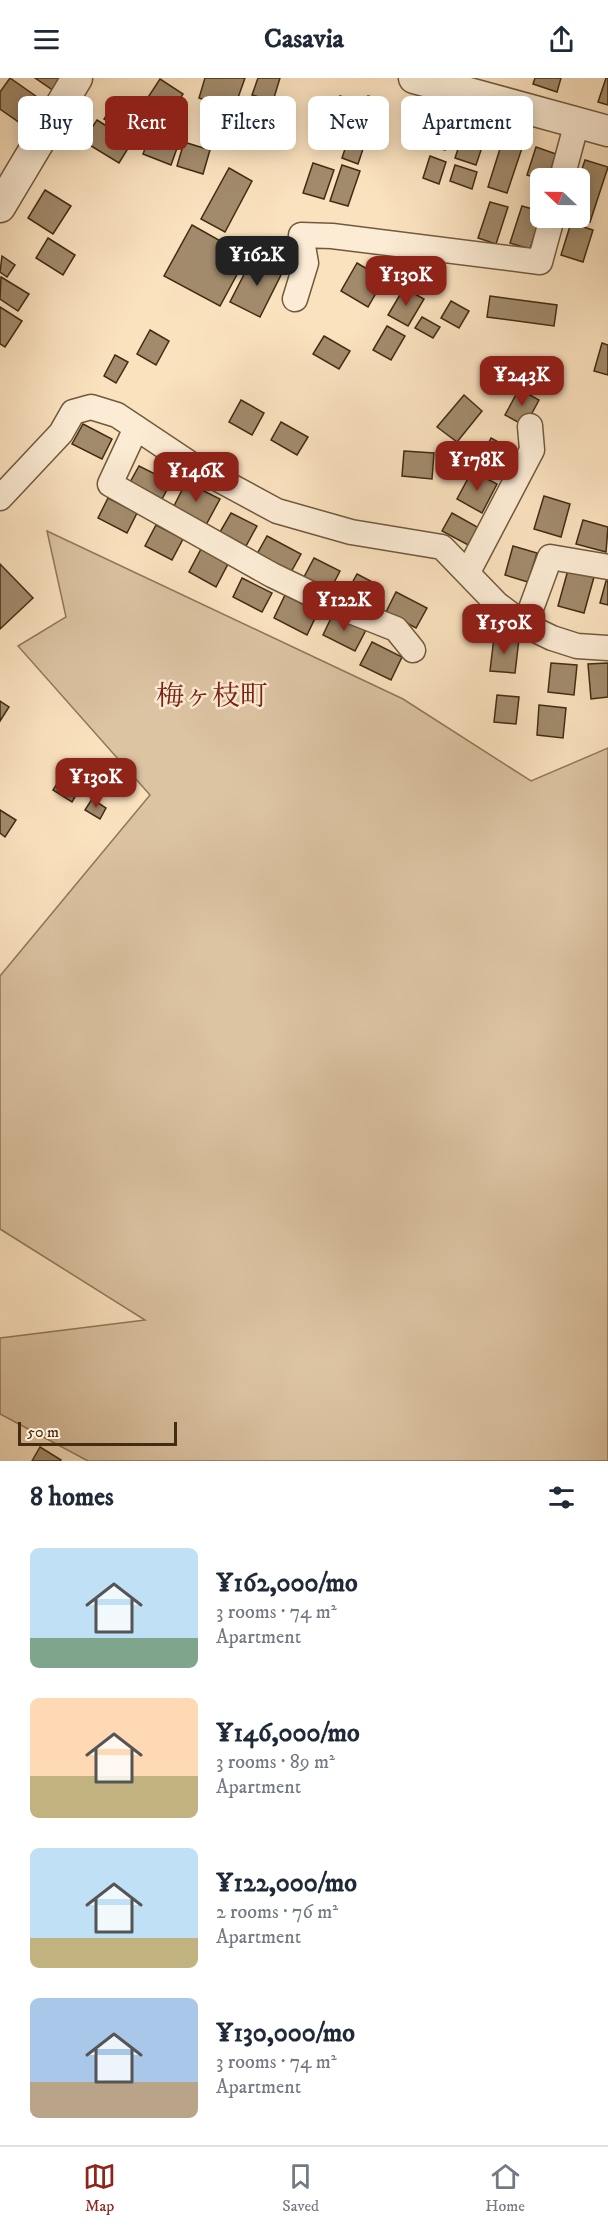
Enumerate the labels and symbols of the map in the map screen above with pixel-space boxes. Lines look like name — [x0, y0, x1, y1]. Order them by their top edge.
north arrow — [530, 168, 590, 228]
pin: ¥162K — [215, 236, 299, 287]
pin: ¥130K — [364, 256, 448, 307]
pin: ¥243K — [480, 356, 564, 407]
pin: ¥178K — [435, 441, 519, 492]
pin: ¥146K — [154, 452, 238, 503]
pin: ¥122K — [302, 581, 386, 632]
pin: ¥150K — [462, 604, 546, 655]
district label: 梅ヶ枝町 — [156, 679, 268, 714]
pin: ¥130K — [54, 758, 138, 809]
scale bar — [18, 1419, 177, 1446]

